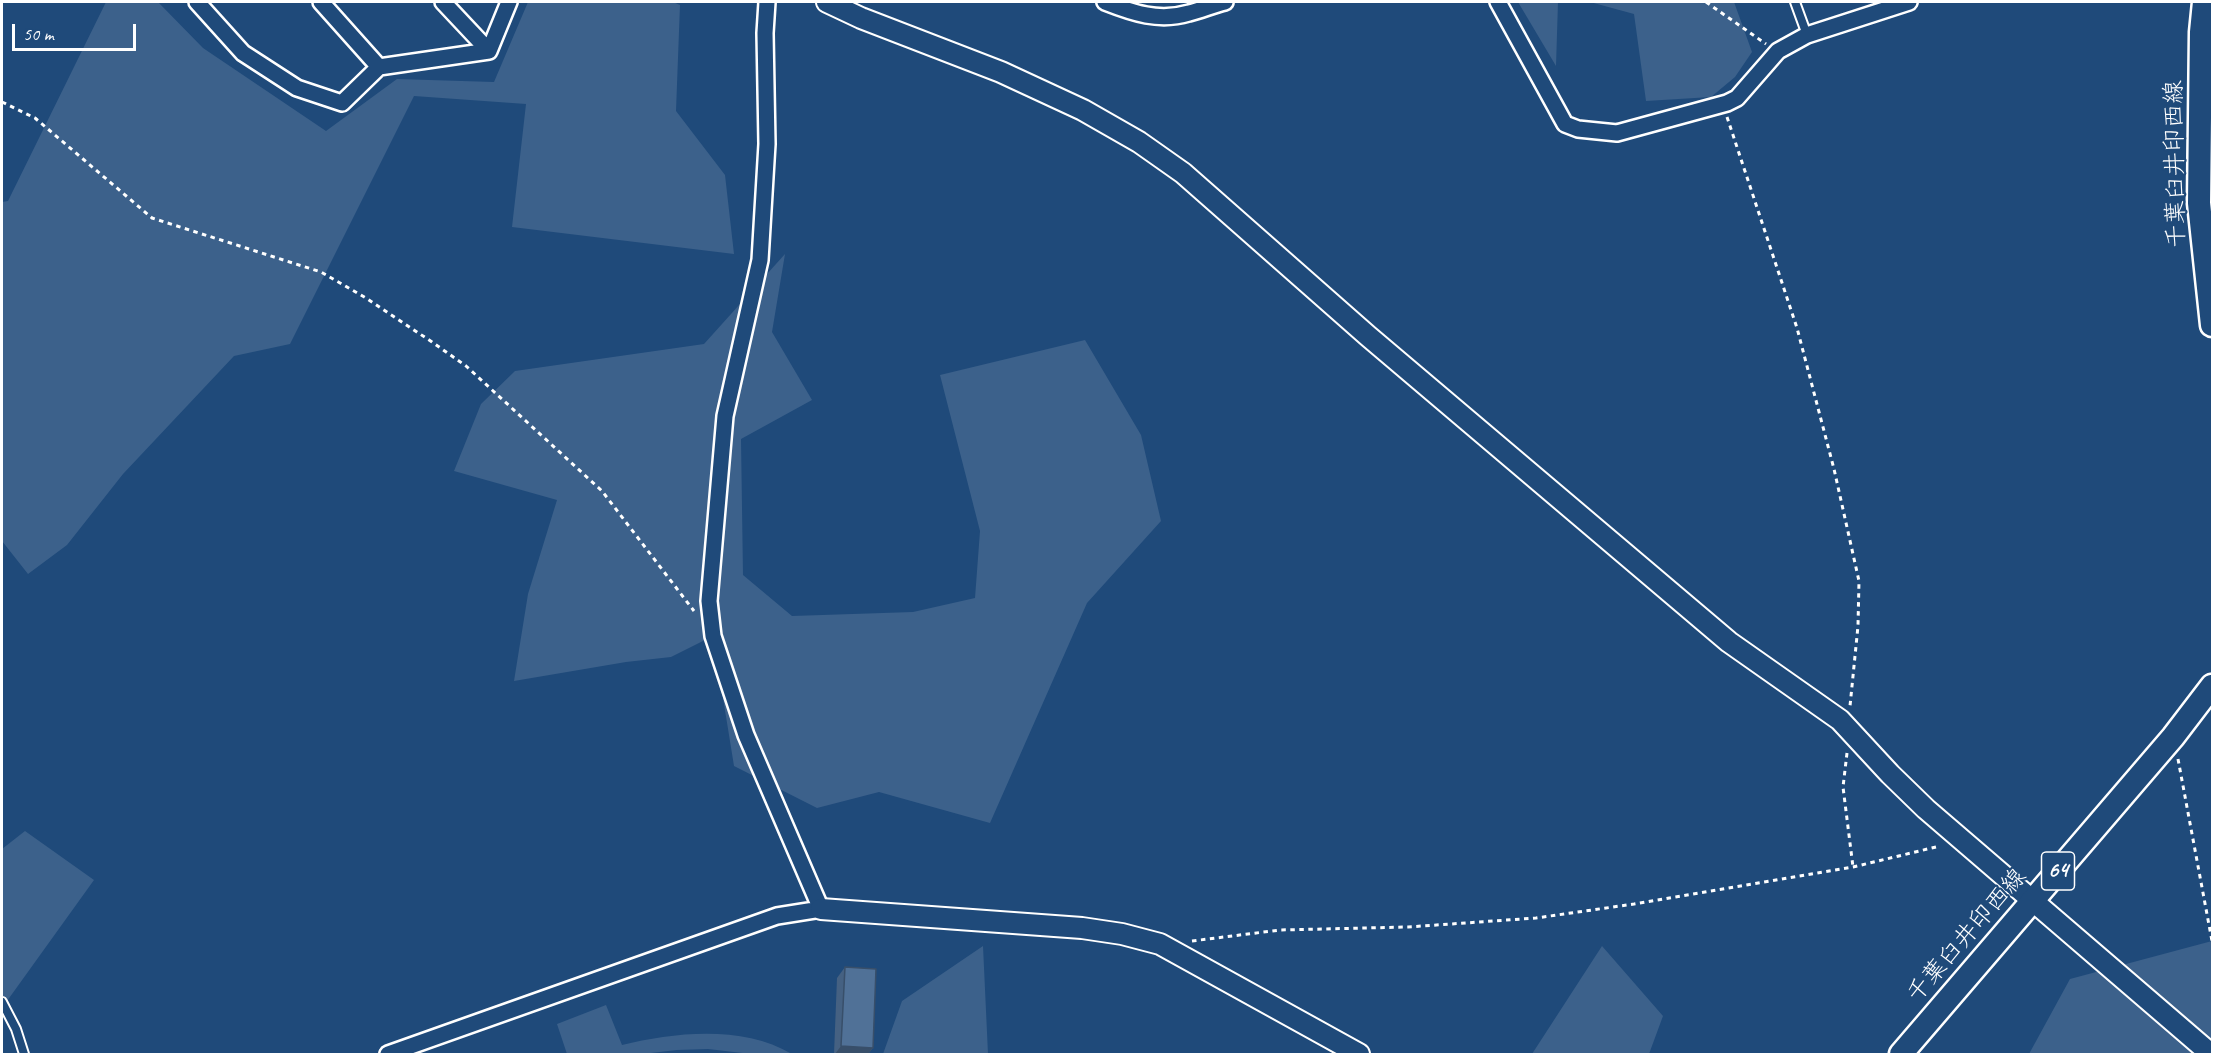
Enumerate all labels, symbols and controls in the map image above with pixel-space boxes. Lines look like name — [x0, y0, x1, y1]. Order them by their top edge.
scale bar — [15, 12, 140, 50]
text: 50 m — [23, 23, 54, 45]
street label: 千葉臼井印西線 — [2160, 80, 2192, 248]
road number: 64 — [2042, 852, 2074, 890]
street label: 千葉臼井印西線 — [1901, 863, 2033, 1009]

